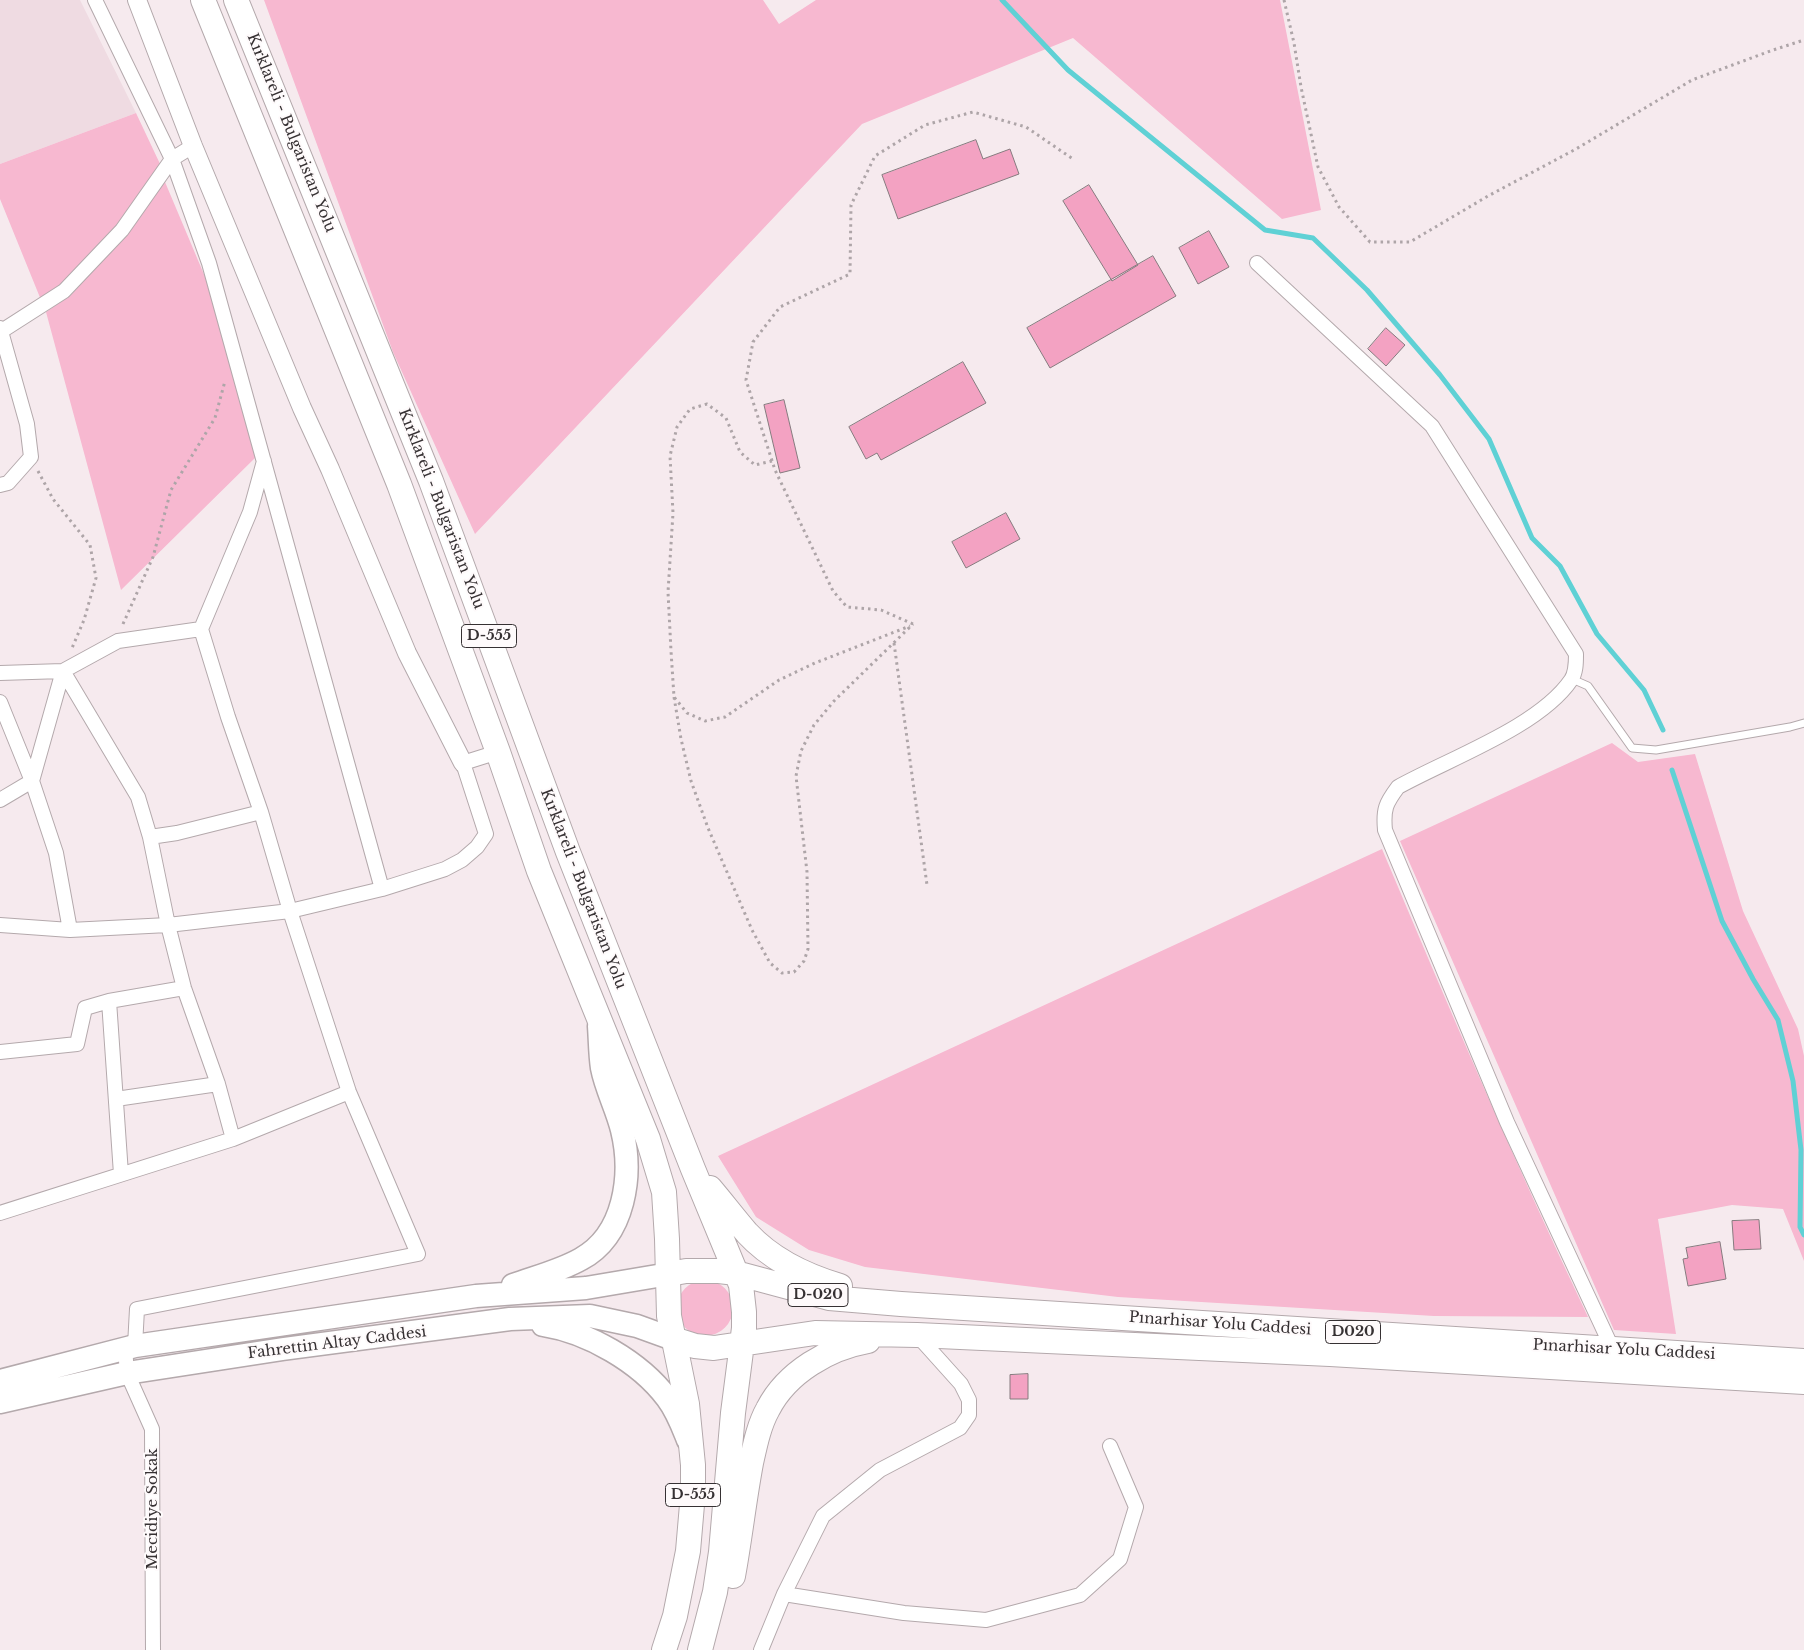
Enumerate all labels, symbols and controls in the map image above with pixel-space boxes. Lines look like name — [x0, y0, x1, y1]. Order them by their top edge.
street label: Kırklareli - Bulgaristan Yolu — [243, 31, 339, 235]
street label: Kırklareli - Bulgaristan Yolu — [394, 406, 488, 612]
road number: D-555 — [462, 624, 516, 648]
street label: Kırklareli - Bulgaristan Yolu — [536, 786, 630, 992]
road number: D-020 — [788, 1284, 848, 1306]
street label: Pınarhisar Yolu Caddesi — [1128, 1309, 1312, 1339]
road number: D020 — [1326, 1320, 1380, 1344]
street label: Fahrettin Altay Caddesi — [247, 1323, 427, 1363]
street label: Pınarhisar Yolu Caddesi — [1532, 1336, 1716, 1364]
street label: Mecidiye Sokak — [144, 1448, 162, 1570]
road number: D-555 — [666, 1484, 720, 1506]

